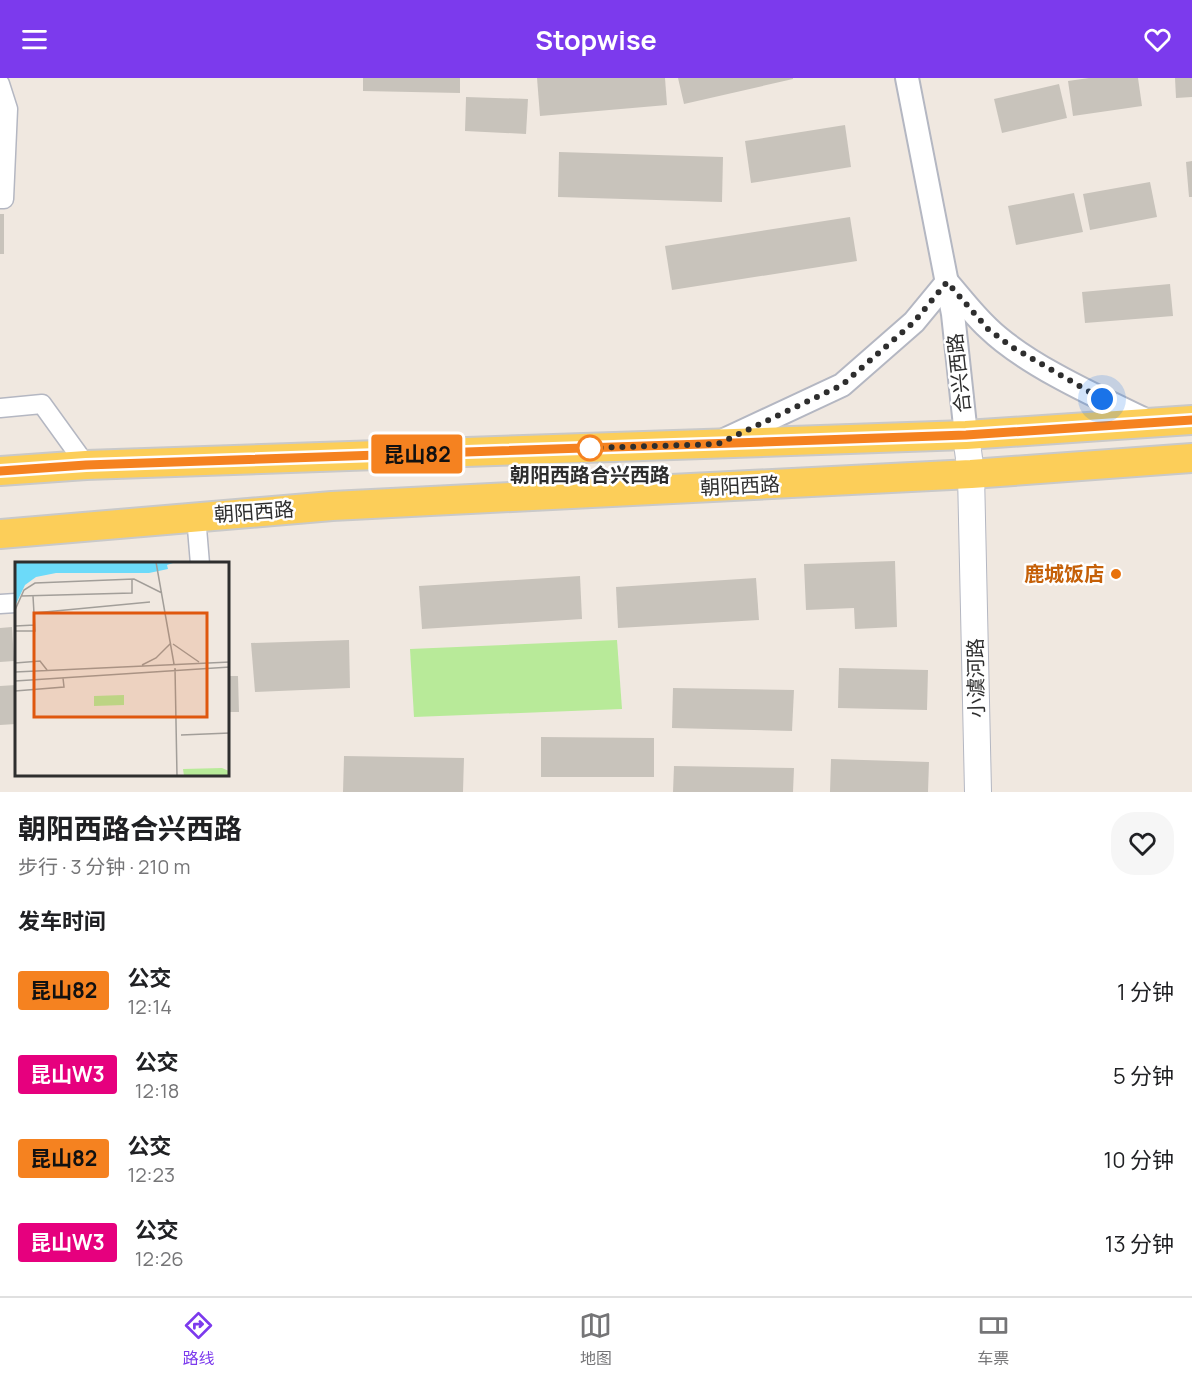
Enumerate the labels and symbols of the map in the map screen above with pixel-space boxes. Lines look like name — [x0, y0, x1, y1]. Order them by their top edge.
street label: 合兴西路 — [941, 332, 976, 414]
your location — [1087, 384, 1117, 414]
line badge: 昆山82 — [375, 434, 459, 473]
marker: 朝阳西路合兴西路 — [577, 435, 603, 461]
place label: 朝阳西路合兴西路 — [510, 461, 670, 488]
street label: 朝阳西路 — [699, 470, 781, 501]
street label: 朝阳西路 — [213, 495, 295, 528]
place label: 鹿城饭店 — [1024, 560, 1104, 587]
inset map — [15, 562, 230, 777]
marker: 鹿城饭店 — [1109, 567, 1123, 581]
street label: 小澞河路 — [961, 638, 990, 718]

